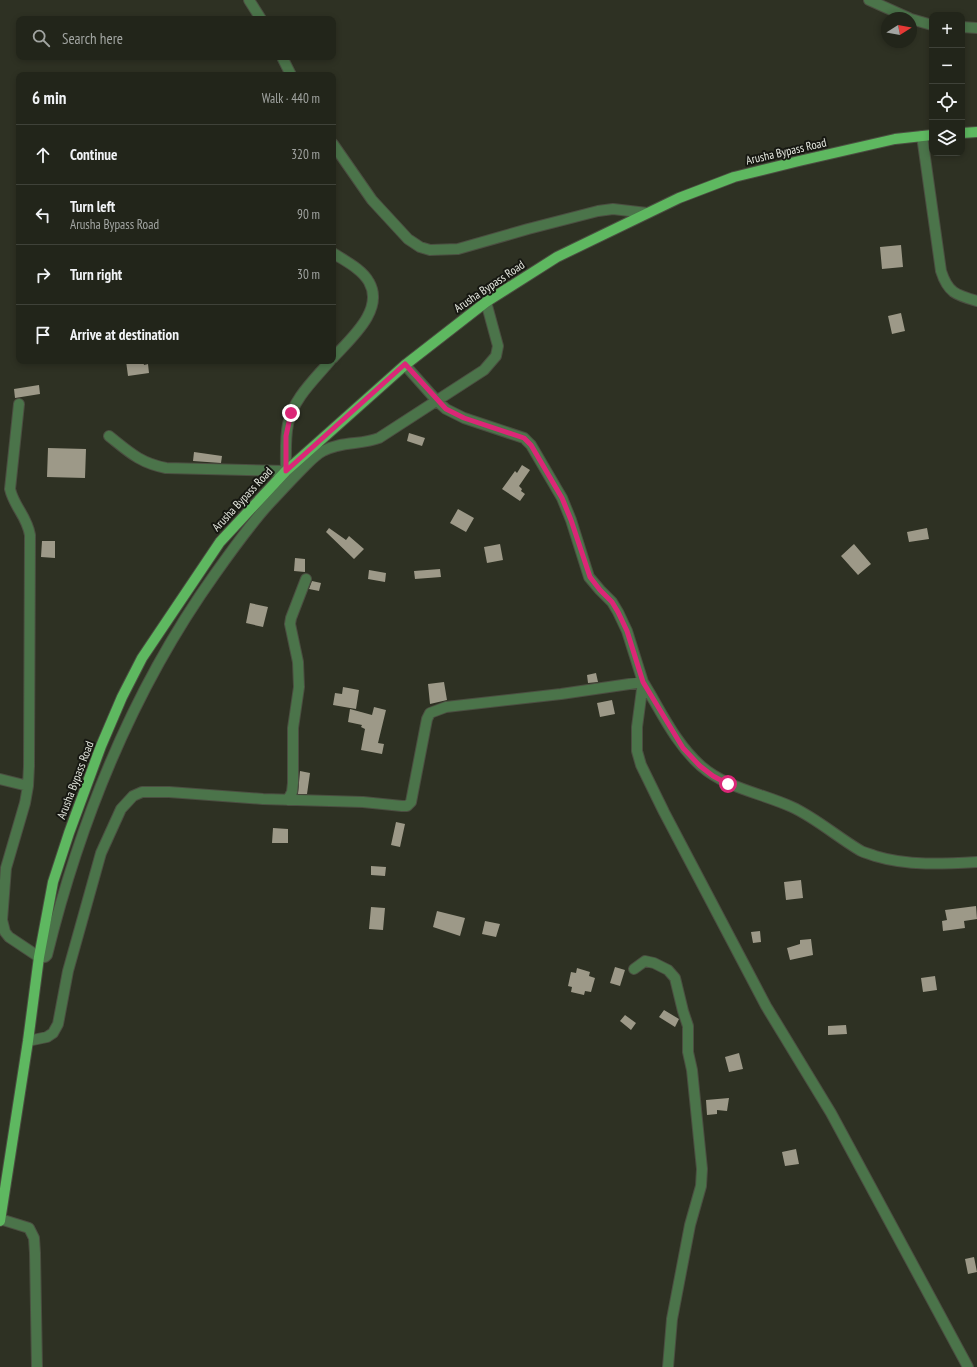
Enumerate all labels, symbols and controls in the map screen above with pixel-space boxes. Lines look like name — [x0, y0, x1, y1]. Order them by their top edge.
north arrow — [881, 12, 917, 48]
map controls — [929, 12, 965, 156]
button: + — [929, 12, 965, 48]
search box — [16, 16, 336, 60]
icon: search — [30, 27, 52, 49]
text: Search here — [62, 29, 123, 48]
button: − — [929, 48, 965, 84]
button: locate — [929, 84, 965, 120]
text: 6 min — [32, 87, 66, 109]
text: Walk · 440 m — [262, 90, 320, 107]
button: layers — [929, 120, 965, 156]
street label: Arusha Bypass Road — [744, 134, 828, 168]
icon: ahead — [32, 144, 54, 166]
text: Continue — [70, 145, 117, 164]
text: 320 m — [291, 146, 320, 163]
text: Turn left — [70, 197, 115, 216]
icon: left — [32, 204, 54, 226]
text: 90 m — [297, 206, 320, 223]
text: Arusha Bypass Road — [70, 216, 159, 233]
street label: Arusha Bypass Road — [451, 257, 527, 315]
icon: right — [32, 264, 54, 286]
text: Turn right — [70, 265, 122, 284]
text: 30 m — [297, 266, 320, 283]
icon: arrive — [32, 324, 54, 346]
text: Arrive at destination — [70, 325, 179, 344]
route end — [282, 404, 300, 422]
street label: Arusha Bypass Road — [208, 464, 276, 534]
street label: Arusha Bypass Road — [53, 739, 97, 821]
route start — [719, 775, 737, 793]

